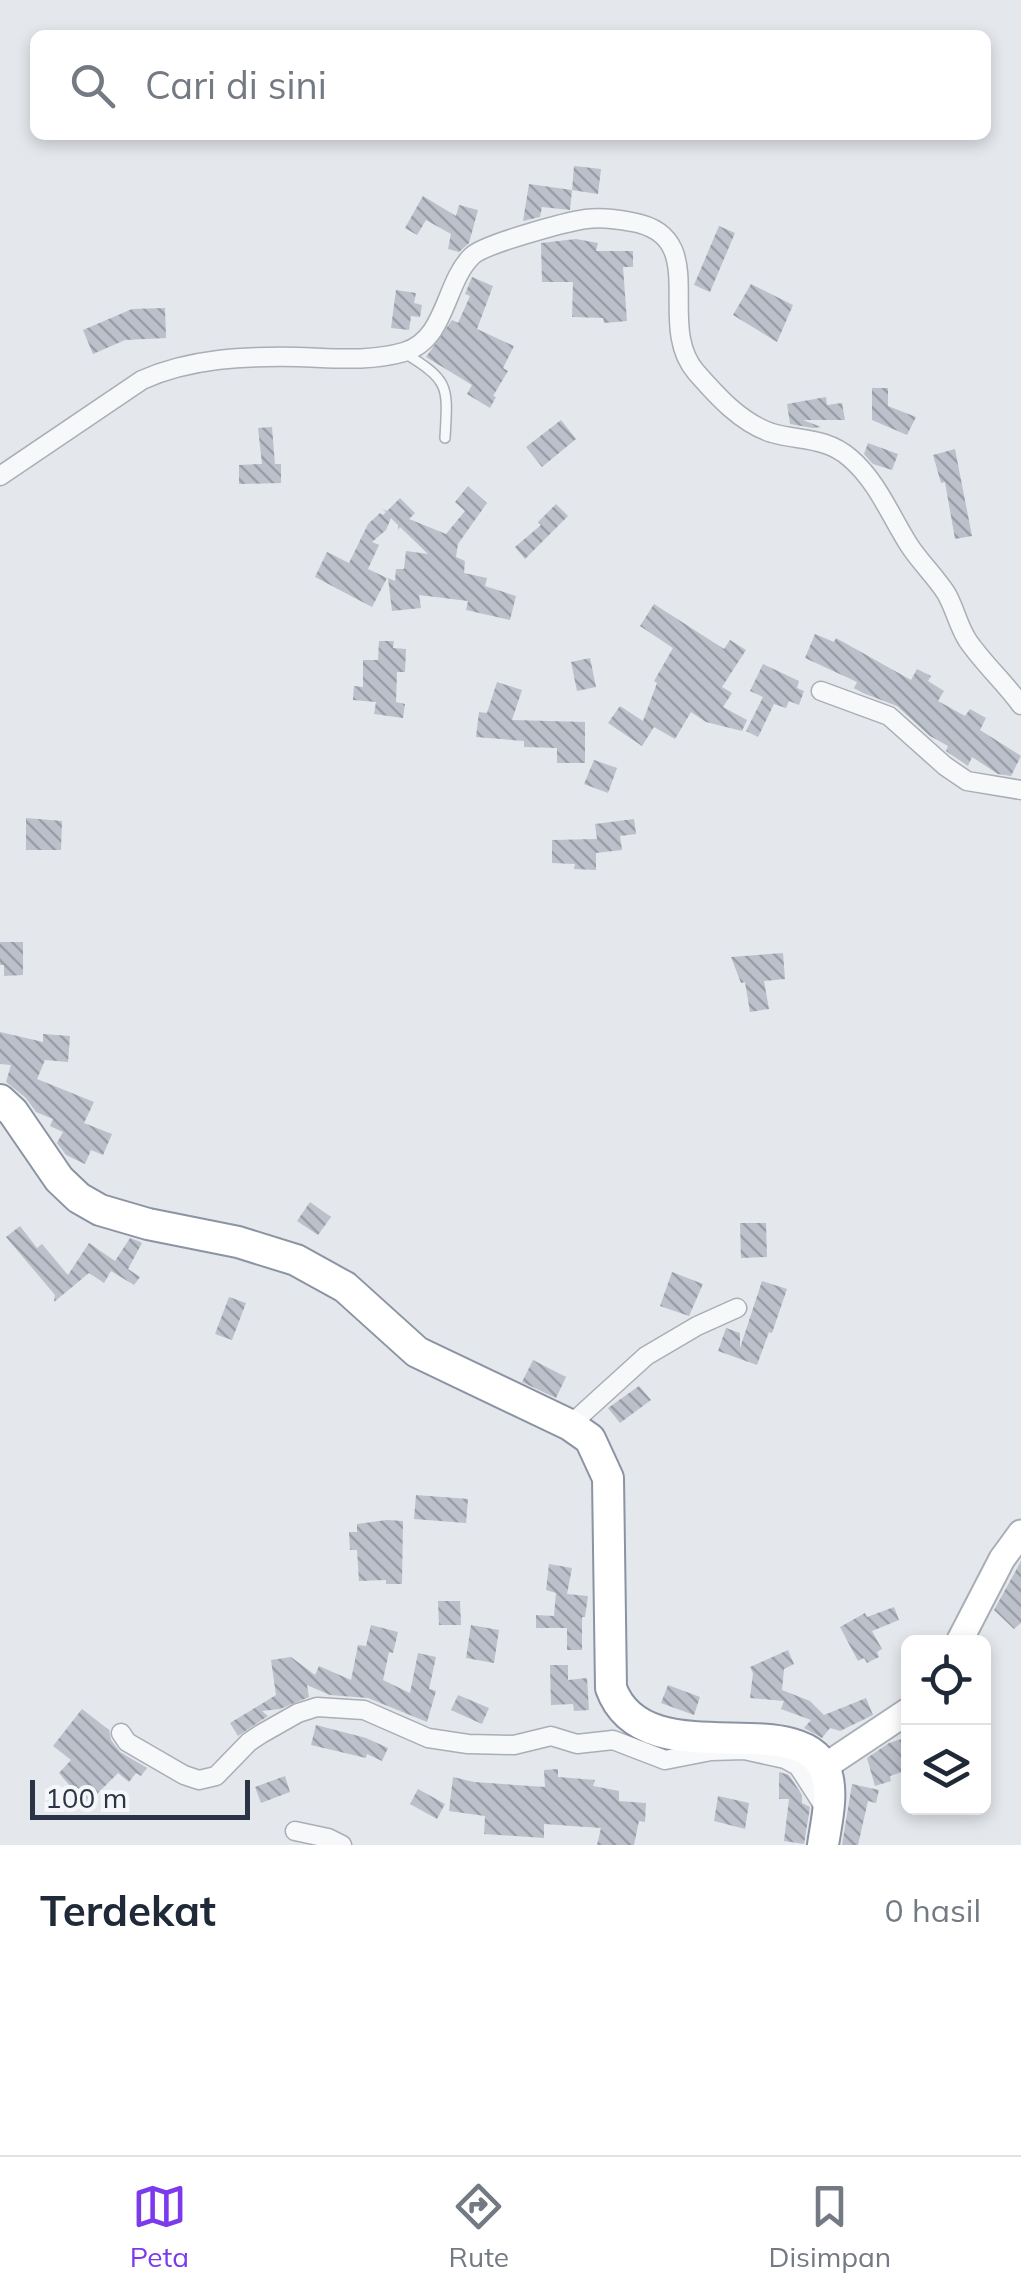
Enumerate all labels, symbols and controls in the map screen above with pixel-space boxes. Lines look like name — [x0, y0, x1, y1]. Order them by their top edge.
search box — [30, 30, 991, 140]
icon: search — [65, 58, 120, 113]
text: Cari di sini — [145, 61, 327, 109]
map controls — [901, 1635, 991, 1815]
button: locate — [901, 1635, 991, 1725]
button: layers — [901, 1725, 991, 1815]
scale bar — [30, 1775, 250, 1820]
text: 100 m — [45, 1780, 127, 1815]
text: Terdekat — [40, 1884, 216, 1937]
text: 0 hasil — [884, 1890, 981, 1930]
tab: Peta — [130, 2179, 189, 2274]
tab: Rute — [449, 2179, 509, 2274]
tab: Disimpan — [769, 2179, 891, 2274]

